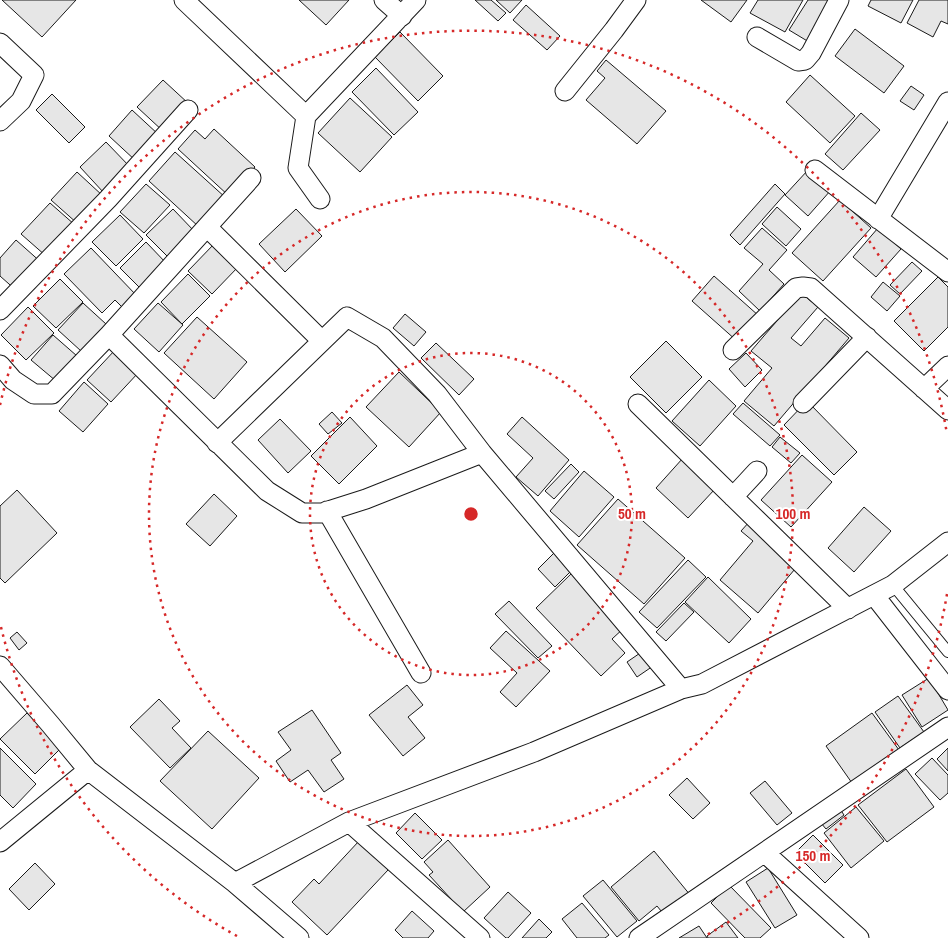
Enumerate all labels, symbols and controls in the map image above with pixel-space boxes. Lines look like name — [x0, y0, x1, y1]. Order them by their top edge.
text: 50 m — [618, 503, 646, 524]
text: 100 m — [776, 503, 810, 524]
centre of rings — [462, 505, 480, 523]
text: 150 m — [796, 845, 830, 866]

